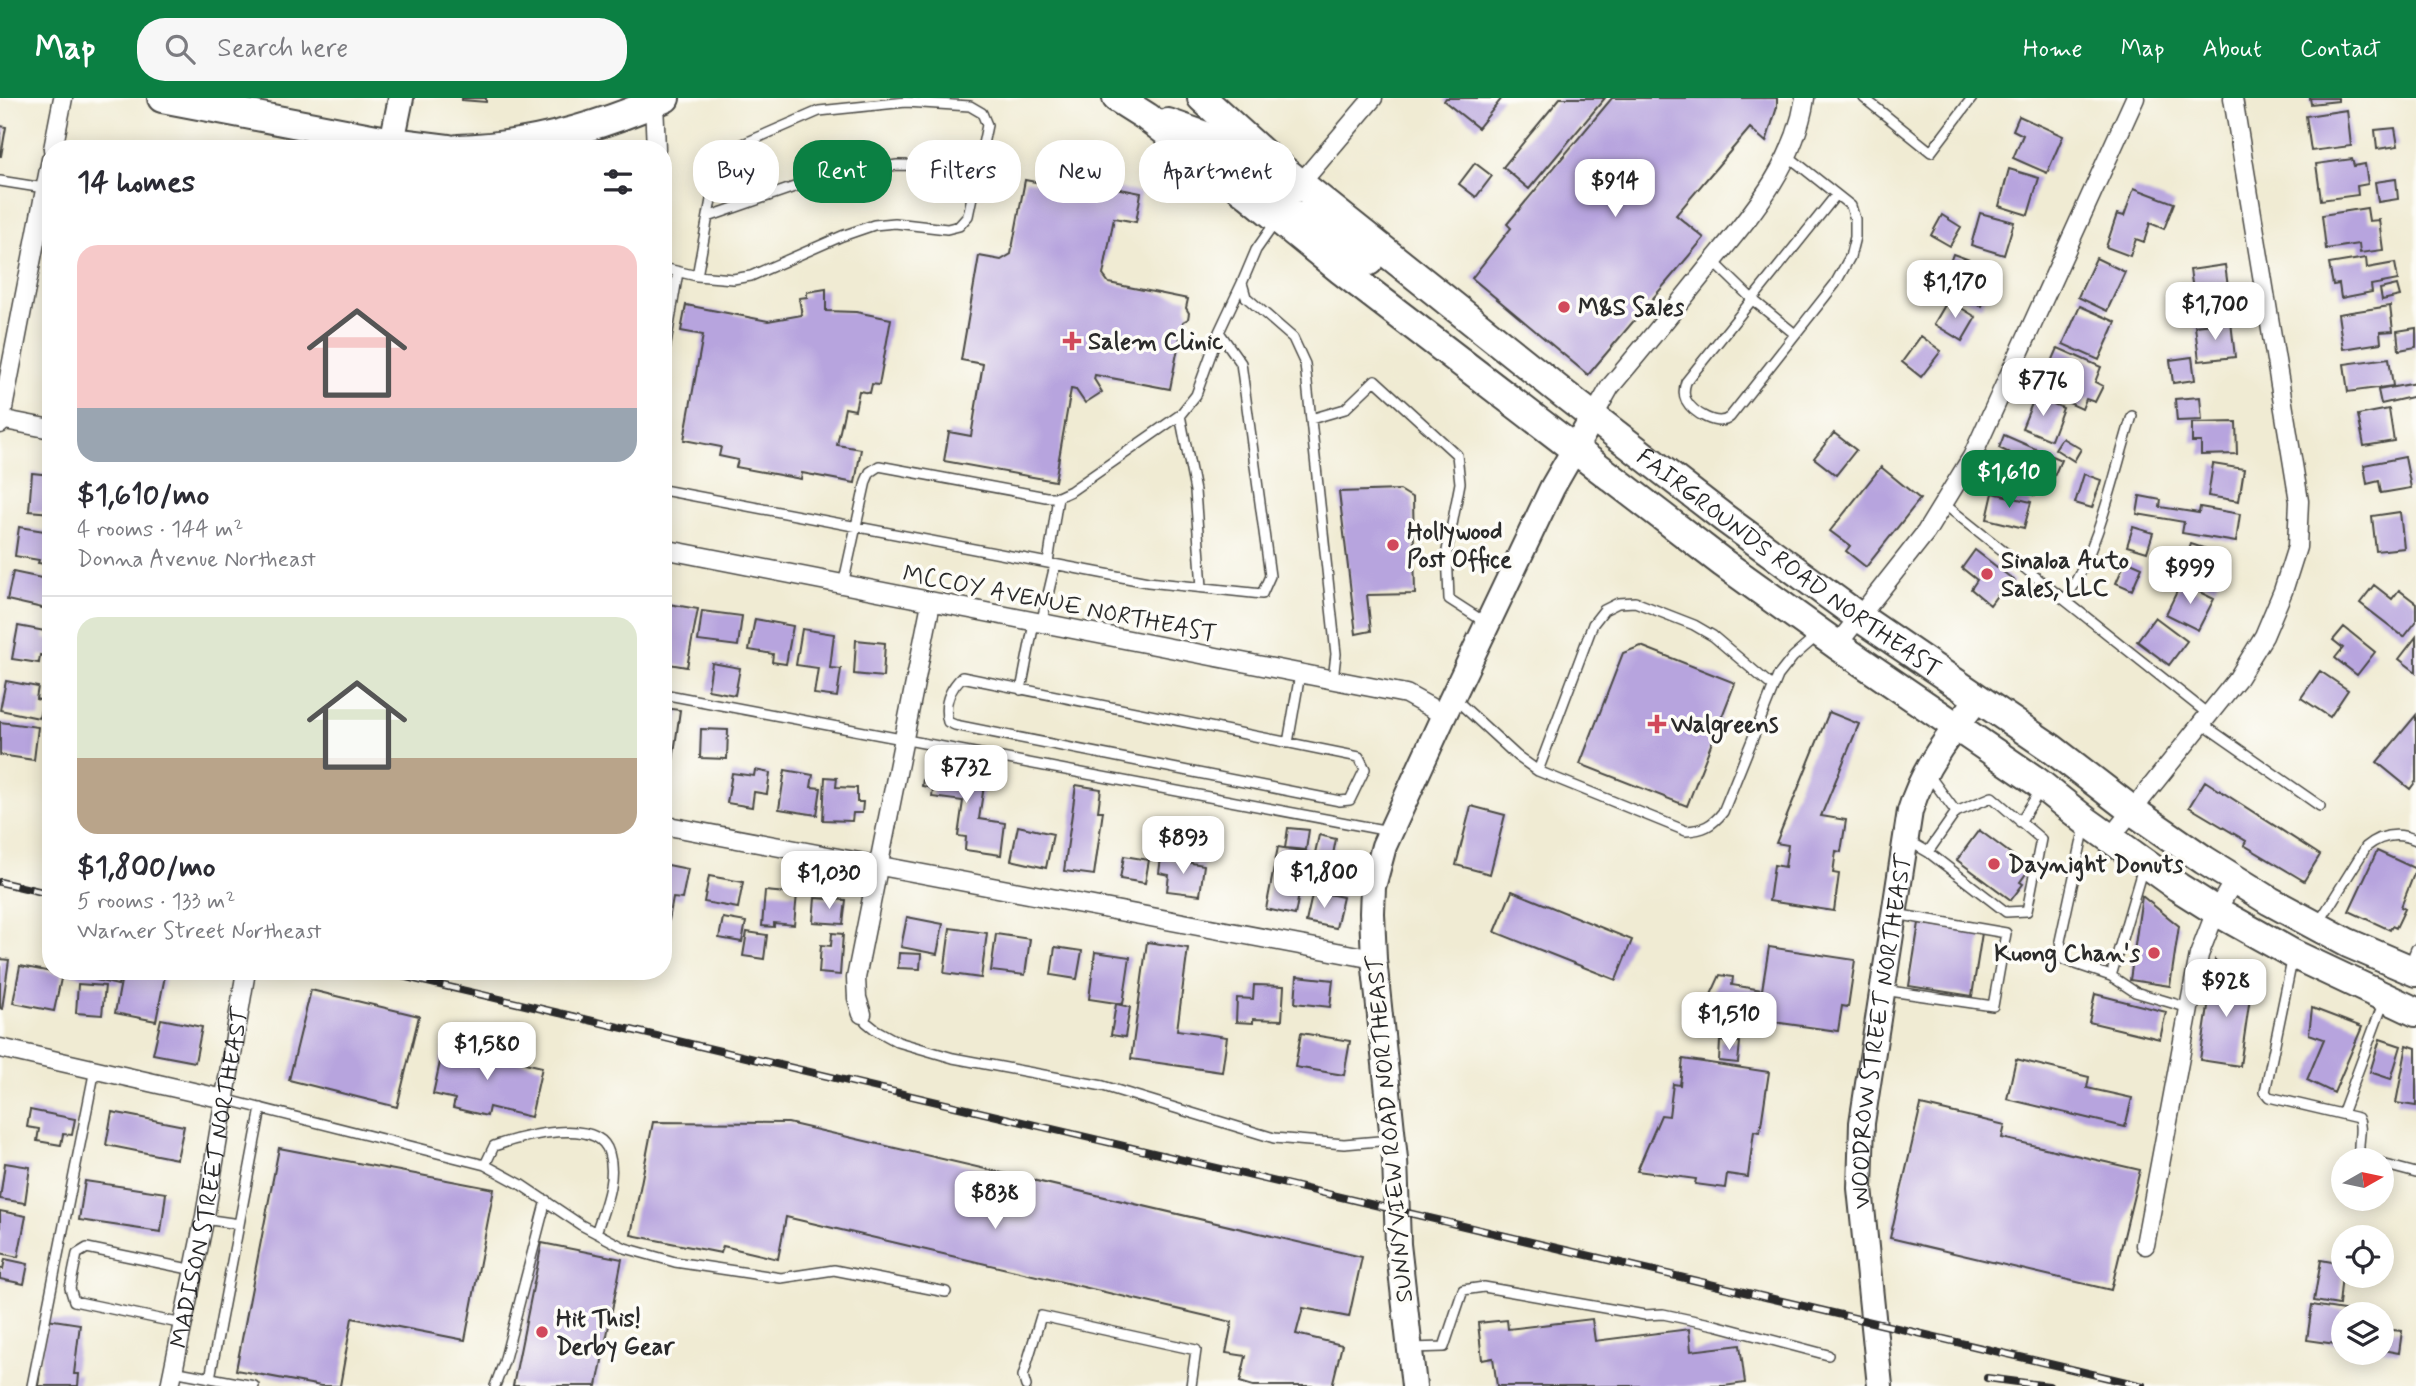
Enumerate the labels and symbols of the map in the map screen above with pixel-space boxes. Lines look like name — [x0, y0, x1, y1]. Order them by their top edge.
pin: $914 — [1574, 159, 1656, 219]
pin: $1,170 — [1898, 260, 2012, 320]
pin: $1,700 — [2158, 282, 2272, 342]
place label: M&S Sales — [1578, 293, 1684, 324]
marker: M&S Sales — [1556, 299, 1572, 315]
place label: Salem Clinic — [1088, 327, 1223, 358]
marker: Salem Clinic — [1062, 331, 1082, 351]
pin: $776 — [2002, 358, 2084, 418]
street label: FAIRGROUNDS ROAD NORTHEAST — [1630, 442, 1946, 685]
pin: $1,610 — [1952, 450, 2066, 510]
place label: Hollywood Post Office — [1407, 517, 1512, 576]
marker: Hollywood Post Office — [1385, 537, 1401, 553]
place label: Sinaloa Auto Sales, LLC — [2001, 546, 2129, 605]
pin: $999 — [2149, 546, 2231, 606]
street label: MCCOY AVENUE NORTHEAST — [900, 559, 1219, 650]
marker: Sinaloa Auto Sales, LLC — [1979, 566, 1995, 582]
place label: Walgreens — [1670, 710, 1779, 744]
marker: Walgreens — [1649, 716, 1665, 732]
pin: $732 — [925, 746, 1007, 805]
pin: $893 — [1142, 816, 1224, 876]
pin: $1,800 — [1267, 850, 1381, 910]
place label: Daynight Donuts — [2008, 850, 2184, 882]
pin: $1,030 — [772, 852, 886, 911]
street label: WOODROW STREET NORTHEAST — [1846, 852, 1920, 1210]
marker: Daynight Donuts — [1986, 856, 2002, 872]
place label: Kuong Chan's — [1994, 939, 2140, 973]
marker: Kuong Chan's — [2146, 945, 2162, 961]
street label: SUNNYVIEW ROAD NORTHEAST — [1360, 953, 1421, 1304]
pin: $928 — [2185, 960, 2267, 1019]
pin: $1,510 — [1672, 992, 1786, 1052]
street label: MADISON STREET NORTHEAST — [164, 1005, 257, 1351]
pin: $1,580 — [430, 1023, 544, 1082]
north arrow — [2331, 1148, 2394, 1211]
pin: $838 — [954, 1172, 1036, 1231]
place label: Hit This! Derby Gear — [556, 1304, 675, 1363]
marker: Hit This! Derby Gear — [534, 1324, 550, 1340]

